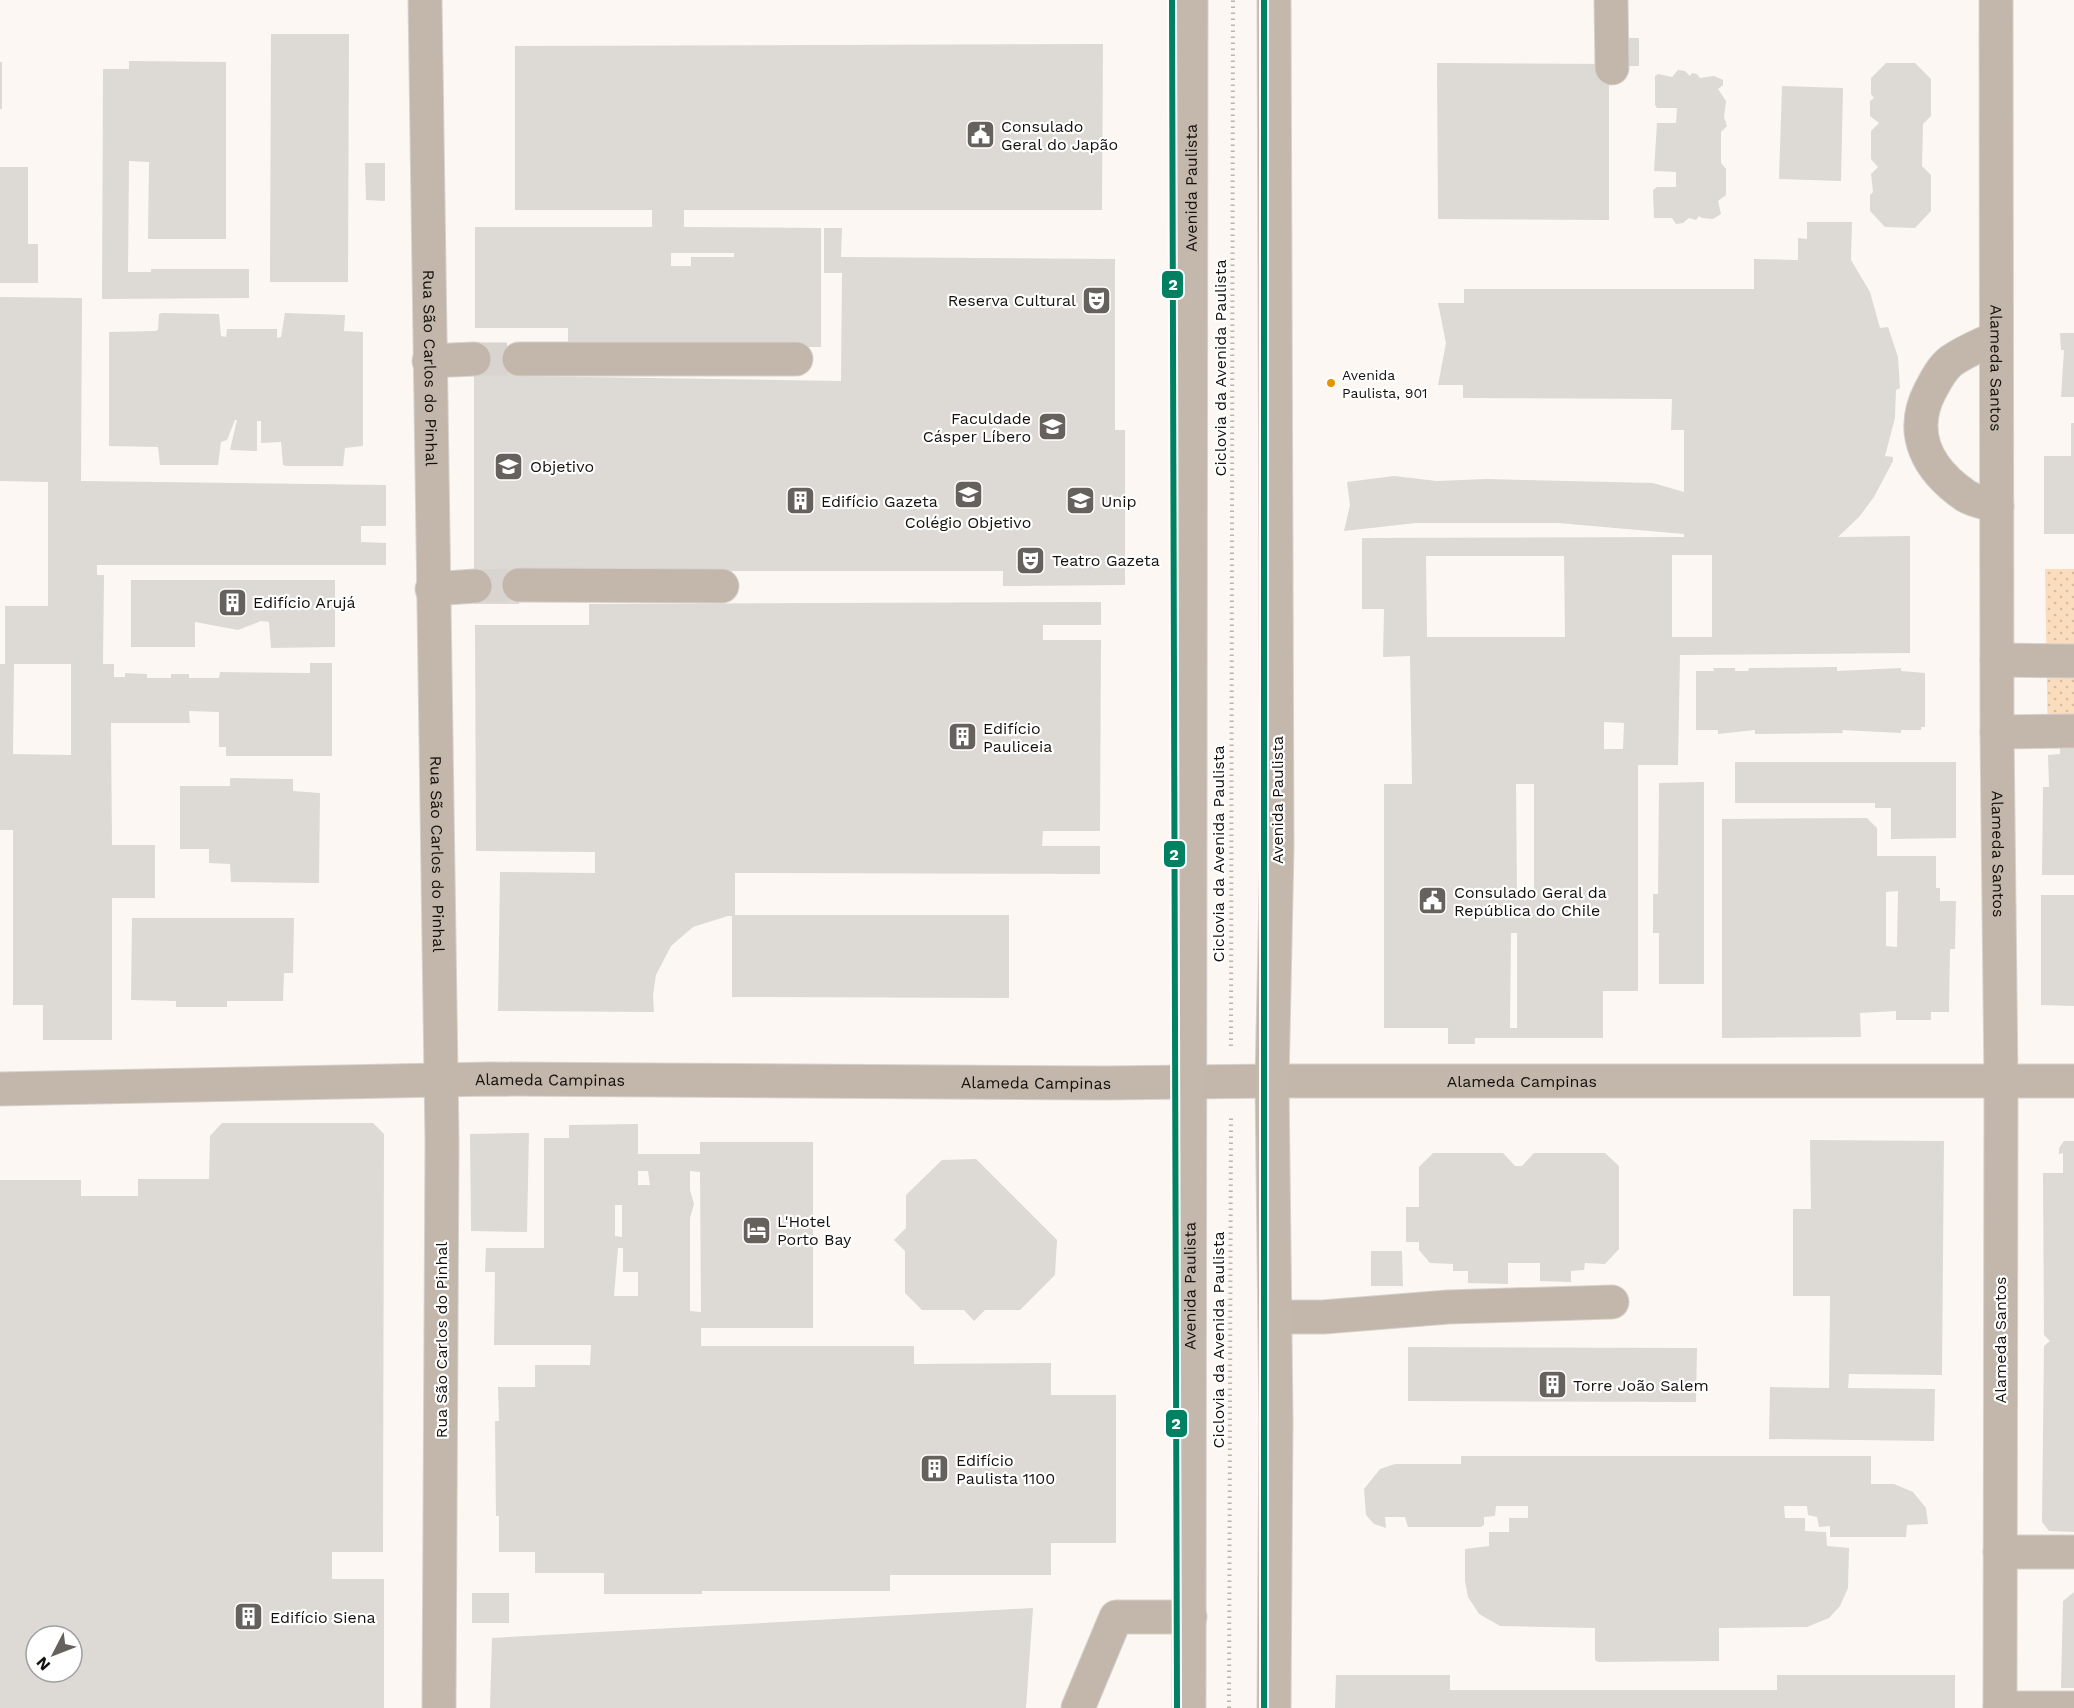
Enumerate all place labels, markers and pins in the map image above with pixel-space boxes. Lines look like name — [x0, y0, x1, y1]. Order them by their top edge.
place label: Consulado Geral do Japão — [1001, 117, 1118, 154]
public building icon: Consulado Geral do Japão — [964, 119, 996, 151]
theatre icon: Reserva Cultural — [1081, 284, 1113, 316]
place label: Reserva Cultural — [948, 291, 1076, 310]
place label: Avenida Paulista, 901 — [1342, 367, 1428, 401]
marker: Avenida Paulista, 901 — [1325, 377, 1337, 389]
place label: Faculdade Cásper Líbero — [923, 409, 1031, 446]
school or university icon: Faculdade Cásper Líbero — [1036, 411, 1068, 443]
school or university icon: Objetivo — [493, 450, 525, 482]
place label: Objetivo — [530, 457, 594, 476]
school or university icon: Colégio Objetivo — [952, 478, 984, 510]
building icon: Edifício Gazeta — [784, 485, 816, 517]
school or university icon: Unip — [1064, 485, 1096, 517]
place label: Edifício Gazeta — [821, 492, 938, 511]
place label: Unip — [1101, 492, 1136, 511]
place label: Colégio Objetivo — [905, 513, 1031, 532]
theatre icon: Teatro Gazeta — [1015, 544, 1047, 576]
place label: Teatro Gazeta — [1052, 551, 1160, 570]
building icon: Edifício Arujá — [216, 586, 248, 618]
place label: Edifício Arujá — [253, 593, 356, 612]
place label: Edifício Pauliceia — [983, 719, 1052, 756]
building icon: Edifício Pauliceia — [946, 721, 978, 753]
place label: Consulado Geral da República do Chile — [1454, 883, 1607, 920]
public building icon: Consulado Geral da República do Chile — [1417, 885, 1449, 917]
place label: L'Hotel Porto Bay — [777, 1212, 852, 1249]
hotel icon: L'Hotel Porto Bay — [740, 1214, 772, 1246]
building icon: Torre João Salem — [1536, 1369, 1568, 1401]
place label: Torre João Salem — [1573, 1376, 1709, 1395]
place label: Edifício Paulista 1100 — [956, 1451, 1055, 1488]
building icon: Edifício Paulista 1100 — [919, 1453, 951, 1485]
building icon: Edifício Siena — [233, 1601, 265, 1633]
place label: Edifício Siena — [270, 1608, 376, 1627]

